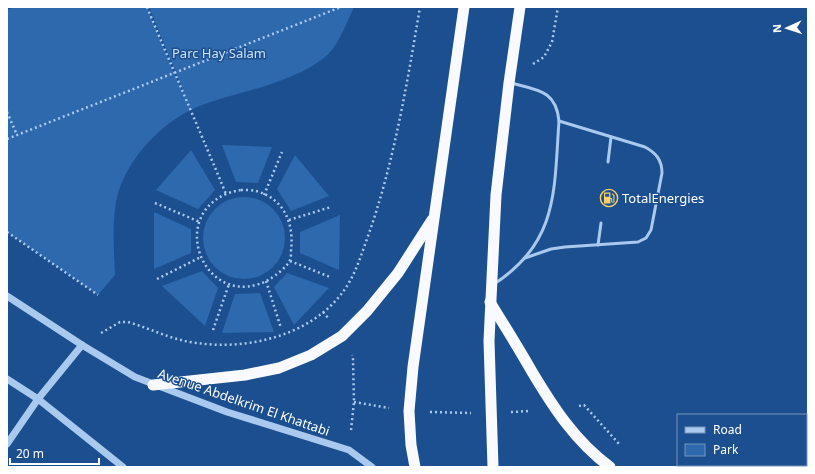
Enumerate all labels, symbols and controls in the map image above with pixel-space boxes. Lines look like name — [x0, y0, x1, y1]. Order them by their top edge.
north arrow — [767, 8, 807, 48]
text: N — [769, 24, 784, 33]
park label: Parc Hay Salam — [172, 44, 266, 62]
fuel station icon: TotalEnergies — [599, 188, 619, 208]
place label: TotalEnergies — [622, 189, 704, 207]
street label: Avenue Abdelkrim El Khattabi — [156, 364, 332, 440]
legend — [677, 414, 807, 466]
text: Road — [713, 421, 742, 438]
scale bar — [10, 440, 99, 466]
text: Park — [713, 441, 739, 458]
text: 20 m — [16, 445, 44, 462]

